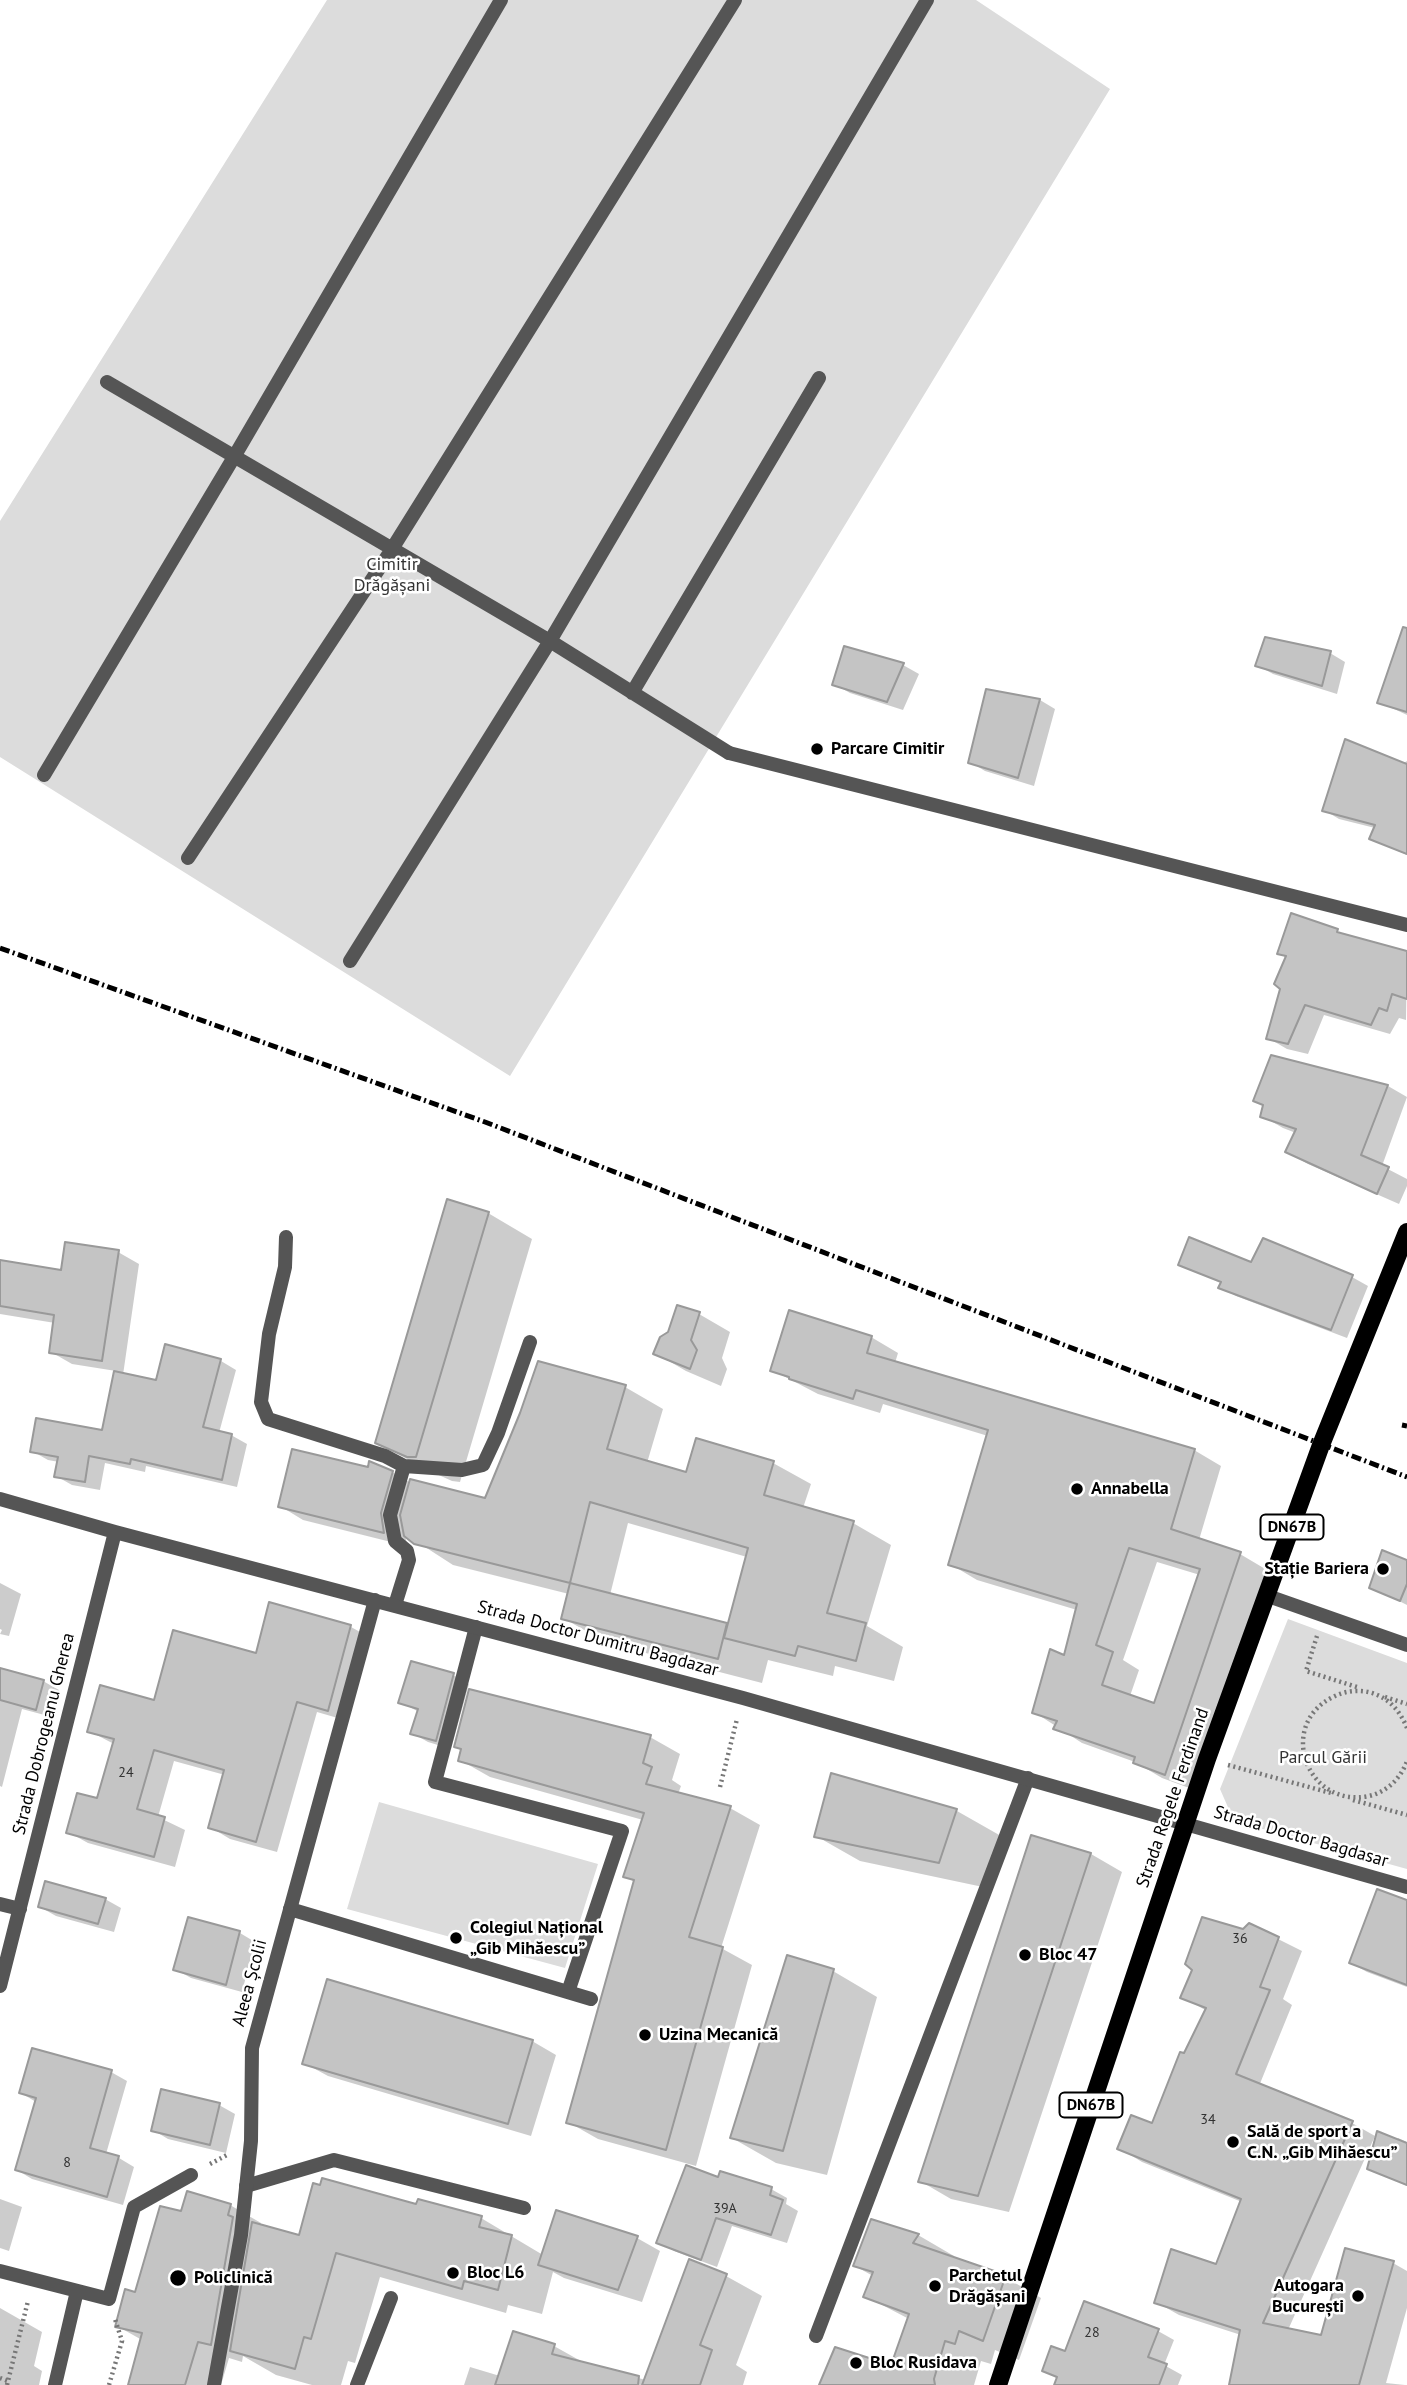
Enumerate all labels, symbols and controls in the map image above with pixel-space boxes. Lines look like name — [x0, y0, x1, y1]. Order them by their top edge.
park label: Cimitir Drăgășani — [354, 554, 430, 596]
place label: Parcare Cimitir — [831, 738, 944, 760]
marker: Parcare Cimitir — [809, 741, 825, 757]
place label: Annabella — [1091, 1478, 1169, 1500]
marker: Annabella — [1069, 1481, 1085, 1497]
road number: DN67B — [1260, 1514, 1324, 1540]
place label: Stație Bariera — [1264, 1558, 1369, 1580]
marker: Stație Bariera — [1375, 1561, 1391, 1577]
street label: Strada Doctor Dumitru Bagdazar — [475, 1596, 721, 1682]
street label: Strada Dobrogeanu Gherea — [8, 1631, 80, 1837]
street label: Strada Regele Ferdinand — [1132, 1705, 1214, 1891]
park label: Parcul Gării — [1279, 1747, 1367, 1769]
house number: 24 — [118, 1765, 134, 1781]
street label: Strada Doctor Bagdasar — [1211, 1802, 1391, 1872]
place label: Colegiul Național „Gib Mihăescu” — [470, 1917, 603, 1960]
marker: Colegiul Național „Gib Mihăescu” — [448, 1930, 464, 1946]
house number: 36 — [1232, 1931, 1248, 1947]
street label: Aleea Școlii — [228, 1937, 272, 2029]
place label: Bloc 47 — [1039, 1944, 1097, 1966]
marker: Bloc 47 — [1017, 1947, 1033, 1963]
place label: Uzina Mecanică — [659, 2024, 778, 2046]
marker: Uzina Mecanică — [637, 2027, 653, 2043]
road number: DN67B — [1060, 2092, 1122, 2118]
house number: 34 — [1200, 2112, 1216, 2128]
place label: Sală de sport a C.N. „Gib Mihăescu” — [1247, 2121, 1398, 2164]
marker: Sală de sport a C.N. „Gib Mihăescu” — [1225, 2134, 1241, 2150]
house number: 8 — [63, 2155, 71, 2171]
house number: 39A — [713, 2201, 737, 2217]
place label: Bloc L6 — [467, 2262, 524, 2284]
marker: Bloc L6 — [445, 2265, 461, 2281]
place label: Parchetul Drăgășani — [949, 2265, 1026, 2308]
place label: Policlinică — [194, 2267, 273, 2289]
marker: Policlinică — [168, 2268, 188, 2288]
place label: Autogara București — [1272, 2275, 1344, 2318]
marker: Parchetul Drăgășani — [927, 2278, 943, 2294]
marker: Autogara București — [1350, 2288, 1366, 2304]
house number: 28 — [1084, 2325, 1100, 2341]
place label: Bloc Rusidava — [870, 2352, 977, 2374]
marker: Bloc Rusidava — [848, 2355, 864, 2371]

